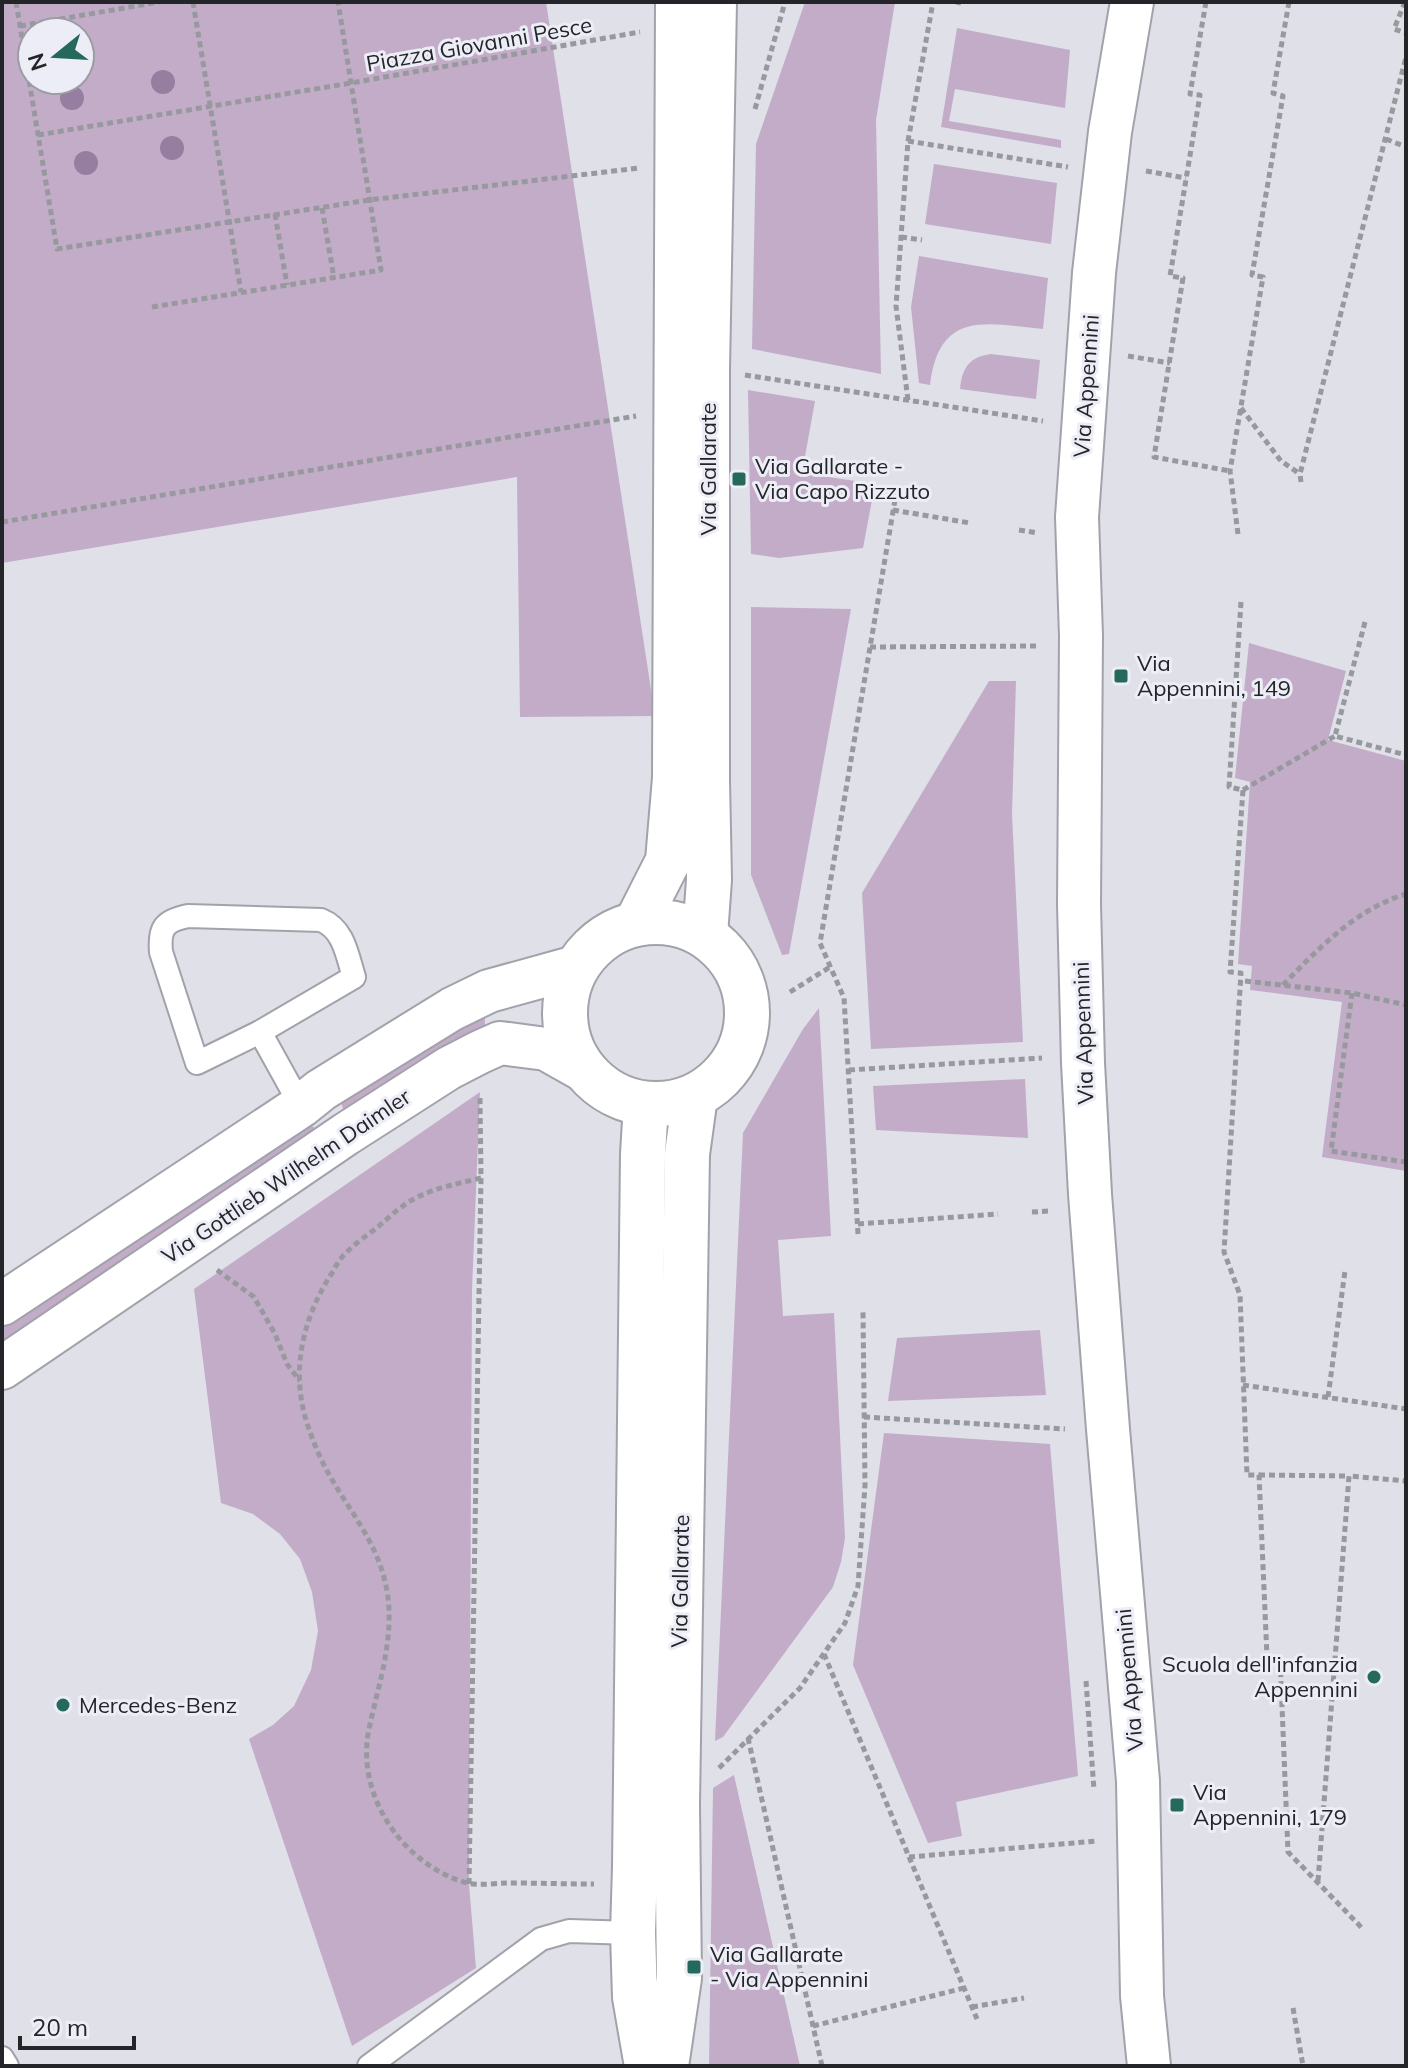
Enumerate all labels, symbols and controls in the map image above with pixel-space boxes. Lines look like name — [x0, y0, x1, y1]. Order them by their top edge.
street label: Piazza Giovanni Pesce — [364, 10, 594, 78]
north arrow — [16, 16, 96, 96]
text: N — [21, 50, 53, 74]
street label: Via Appennini — [1067, 314, 1105, 458]
street label: Via Gallarate — [694, 402, 722, 536]
place label: Via Gallarate - Via Capo Rizzuto — [755, 452, 930, 505]
marker: Via Gallarate - Via Capo Rizzuto — [730, 470, 748, 488]
place label: Via Appennini, 149 — [1137, 649, 1291, 702]
marker: Via Appennini, 149 — [1112, 667, 1130, 685]
street label: Via Appennini — [1067, 961, 1099, 1105]
street label: Via Gottlieb Wilhelm Daimler — [156, 1082, 416, 1270]
street label: Via Gallarate — [665, 1514, 695, 1648]
street label: Via Appennini — [1109, 1607, 1149, 1753]
place label: Scuola dell'infanzia Appennini — [1162, 1650, 1358, 1703]
marker: Scuola dell'infanzia Appennini — [1365, 1668, 1383, 1686]
place label: Mercedes-Benz — [79, 1691, 237, 1719]
marker: Mercedes-Benz — [54, 1696, 72, 1714]
place label: Via Appennini, 179 — [1193, 1778, 1347, 1831]
marker: Via Appennini, 179 — [1168, 1796, 1186, 1814]
place label: Via Gallarate - Via Appennini — [710, 1940, 868, 1993]
marker: Via Gallarate - Via Appennini — [685, 1958, 703, 1976]
scale bar — [20, 2000, 134, 2050]
text: 20 m — [32, 2012, 88, 2042]

